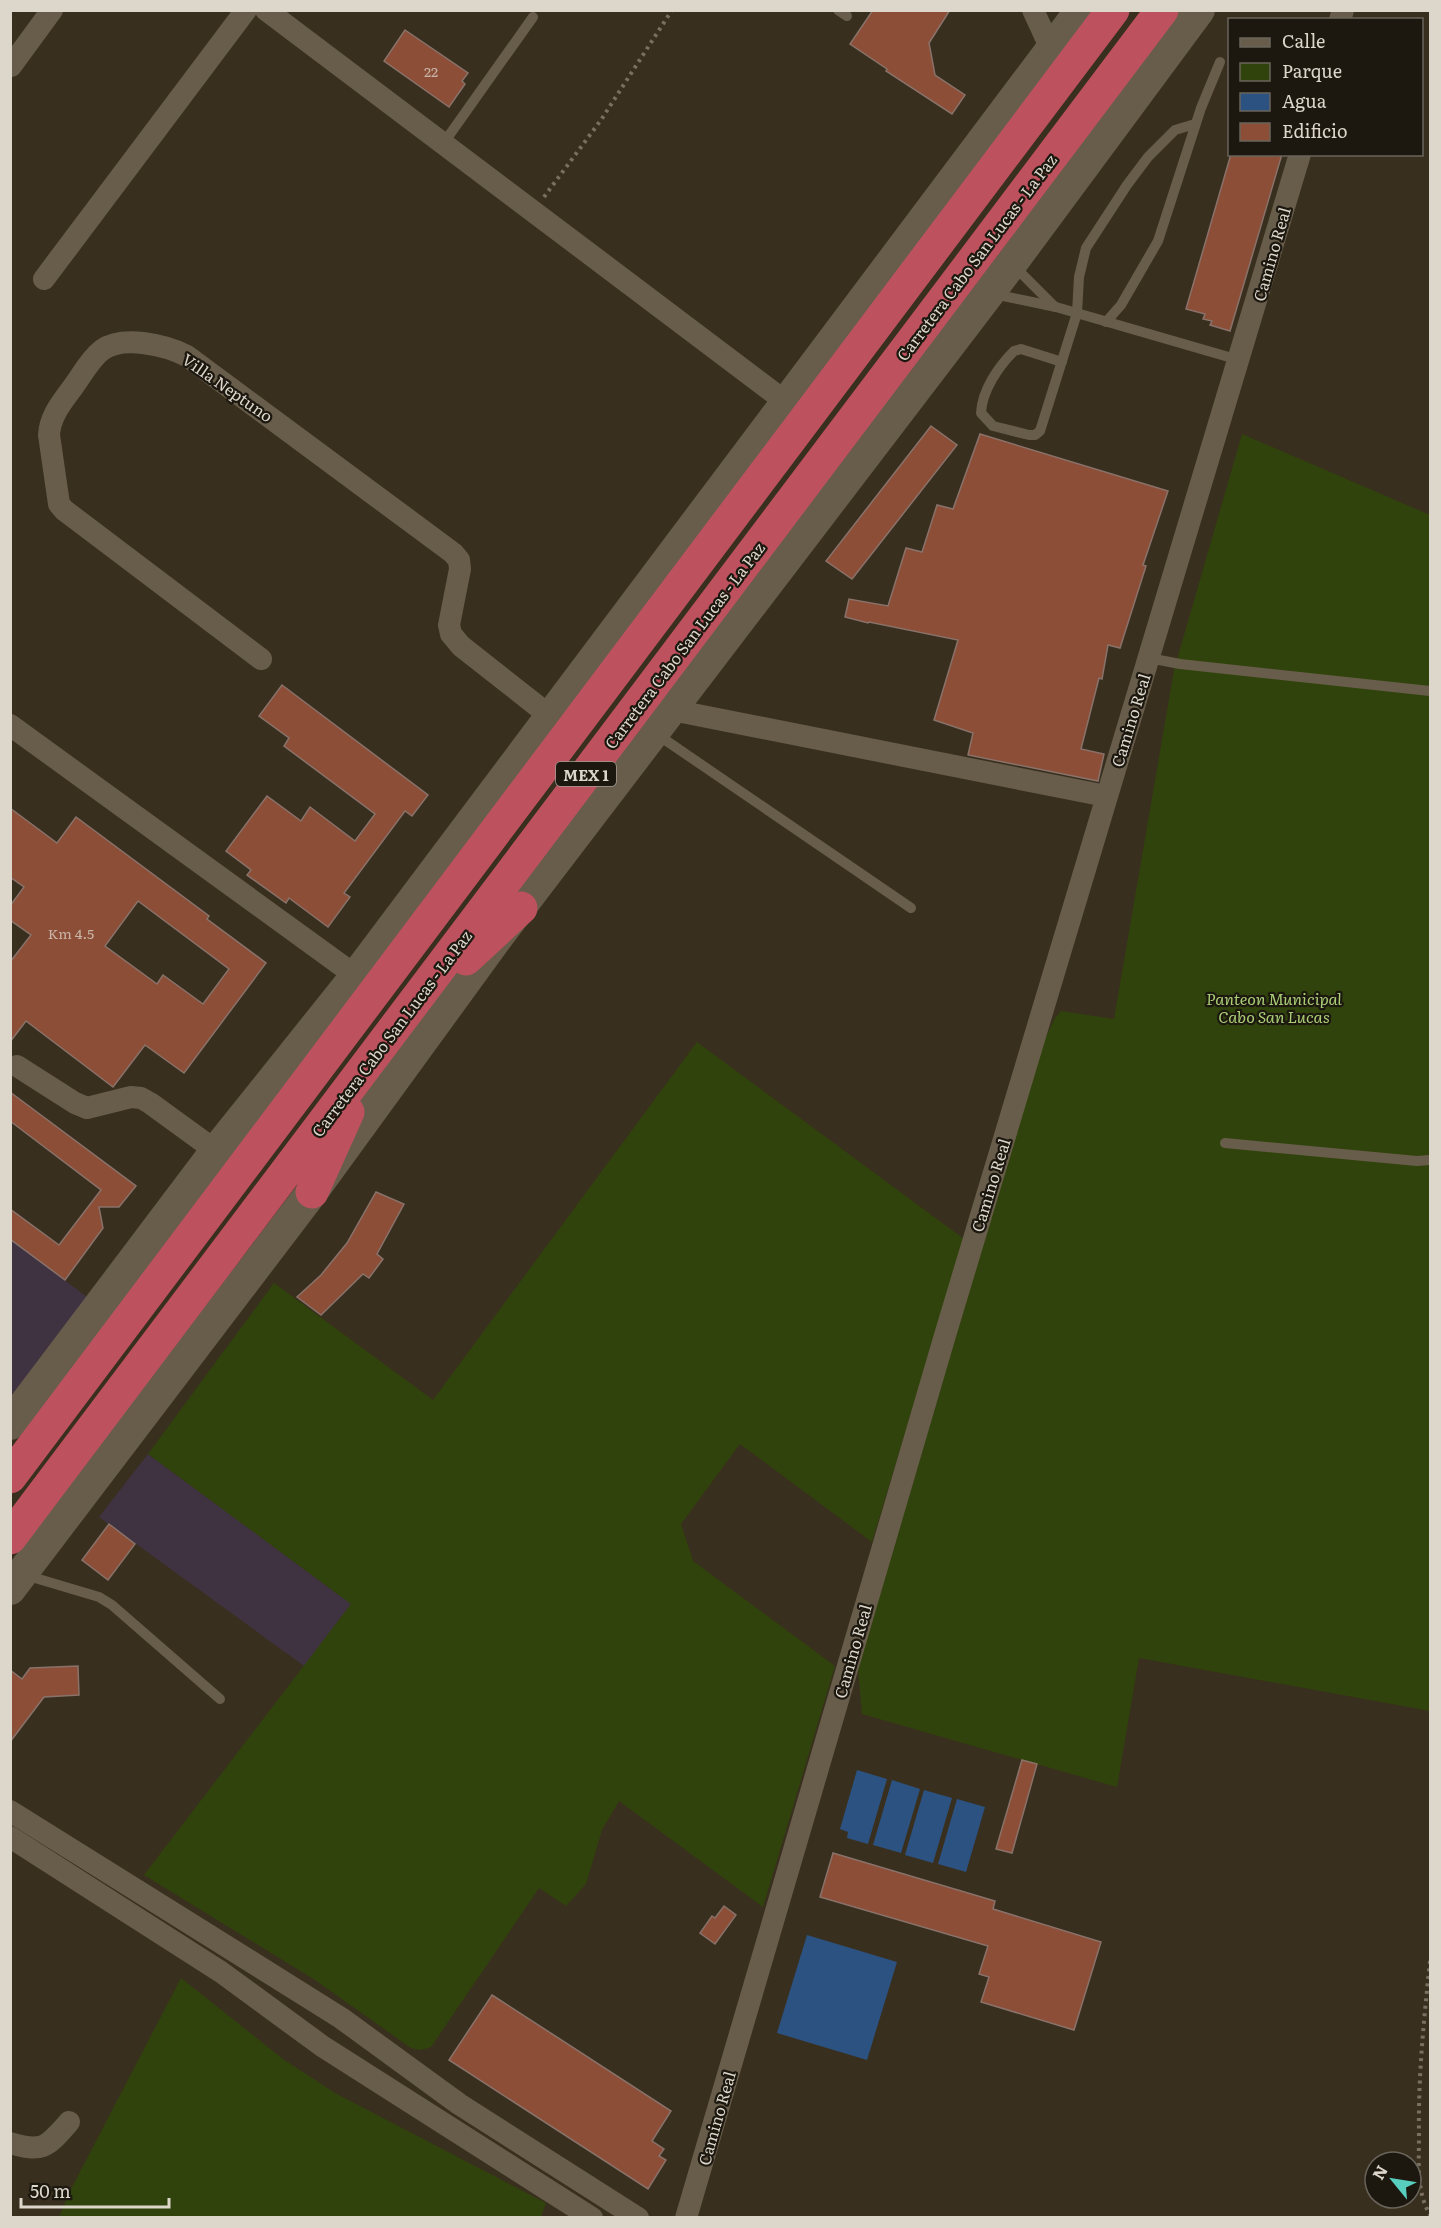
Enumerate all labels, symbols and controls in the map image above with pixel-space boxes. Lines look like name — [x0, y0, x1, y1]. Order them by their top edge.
legend — [1228, 18, 1423, 156]
text: Calle — [1282, 27, 1325, 54]
text: Parque — [1282, 57, 1342, 84]
house number: 22 — [424, 61, 438, 81]
text: Agua — [1282, 87, 1327, 114]
text: Edificio — [1282, 117, 1348, 144]
street label: Carretera Cabo San Lucas - La Paz — [890, 148, 1062, 365]
street label: Camino Real — [1246, 204, 1296, 304]
street label: Villa Neptuno — [178, 347, 278, 427]
street label: Carretera Cabo San Lucas - La Paz — [598, 536, 770, 753]
street label: Camino Real — [1104, 670, 1156, 770]
road number: MEX 1 — [556, 762, 616, 786]
house number: Km 4.5 — [48, 923, 94, 943]
street label: Carretera Cabo San Lucas - La Paz — [305, 924, 477, 1141]
park label: Panteon Municipal Cabo San Lucas — [1206, 986, 1342, 1028]
street label: Camino Real — [964, 1135, 1016, 1235]
street label: Camino Real — [827, 1601, 877, 1701]
street label: Camino Real — [691, 2068, 741, 2168]
north arrow — [1363, 2150, 1423, 2210]
text: N — [1365, 2160, 1393, 2184]
scale bar — [21, 2171, 170, 2209]
text: 50 m — [30, 2177, 71, 2204]

